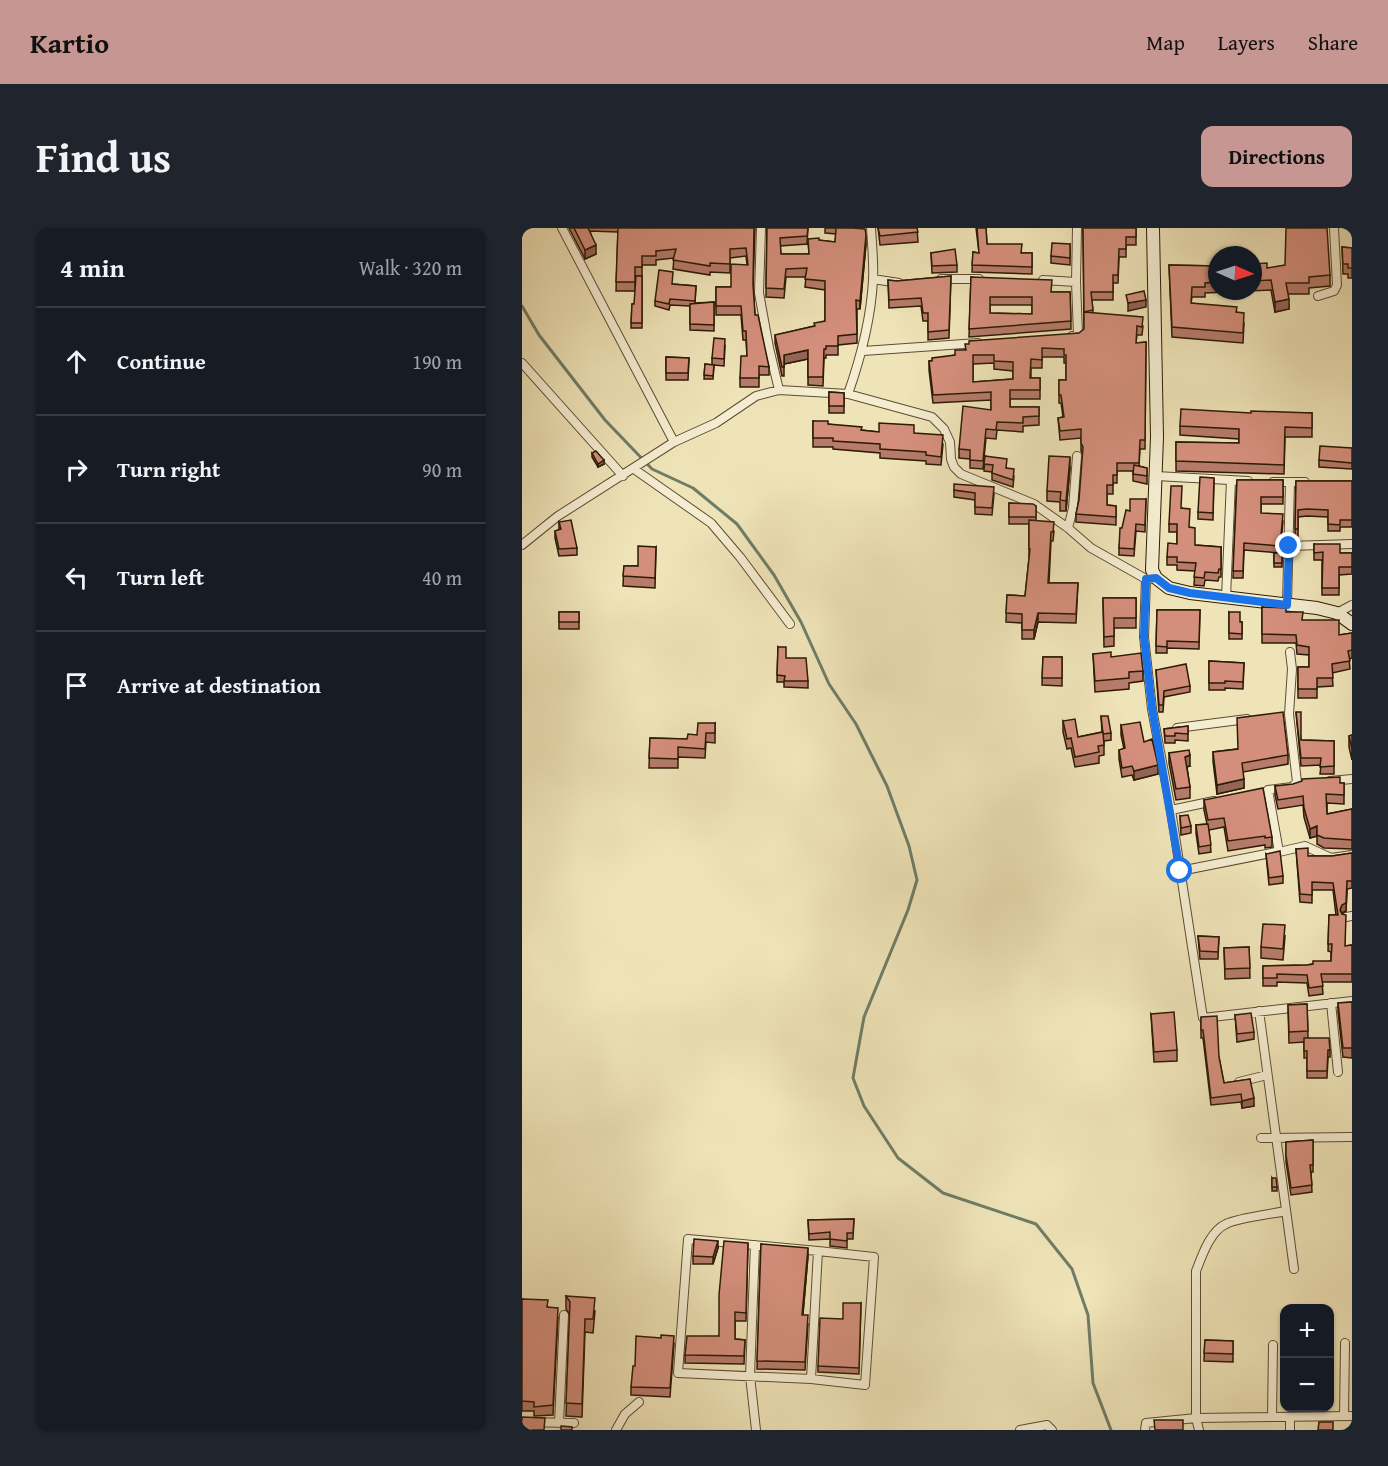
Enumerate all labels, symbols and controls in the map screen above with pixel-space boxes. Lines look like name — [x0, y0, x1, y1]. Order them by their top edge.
text: Kartio — [30, 22, 109, 63]
text: Map — [1146, 27, 1185, 58]
text: Layers — [1218, 27, 1275, 58]
text: Share — [1308, 27, 1358, 58]
text: Find us — [36, 126, 171, 187]
button: Directions — [1201, 126, 1352, 187]
north arrow — [1208, 246, 1262, 300]
text: 4 min — [60, 248, 125, 287]
text: Walk · 320 m — [359, 253, 462, 282]
icon: ahead — [60, 345, 93, 378]
text: Continue — [117, 345, 206, 377]
text: 190 m — [412, 347, 462, 376]
icon: right — [60, 453, 93, 486]
text: Turn right — [117, 453, 220, 485]
text: 90 m — [422, 455, 462, 484]
route end — [1275, 532, 1301, 558]
icon: left — [60, 561, 93, 594]
text: Turn left — [117, 561, 204, 593]
text: 40 m — [422, 563, 462, 592]
icon: arrive — [60, 669, 93, 702]
text: Arrive at destination — [117, 669, 321, 701]
route start — [1166, 857, 1192, 883]
map controls — [1280, 1304, 1334, 1412]
button: + — [1280, 1304, 1334, 1358]
button: − — [1280, 1358, 1334, 1412]

